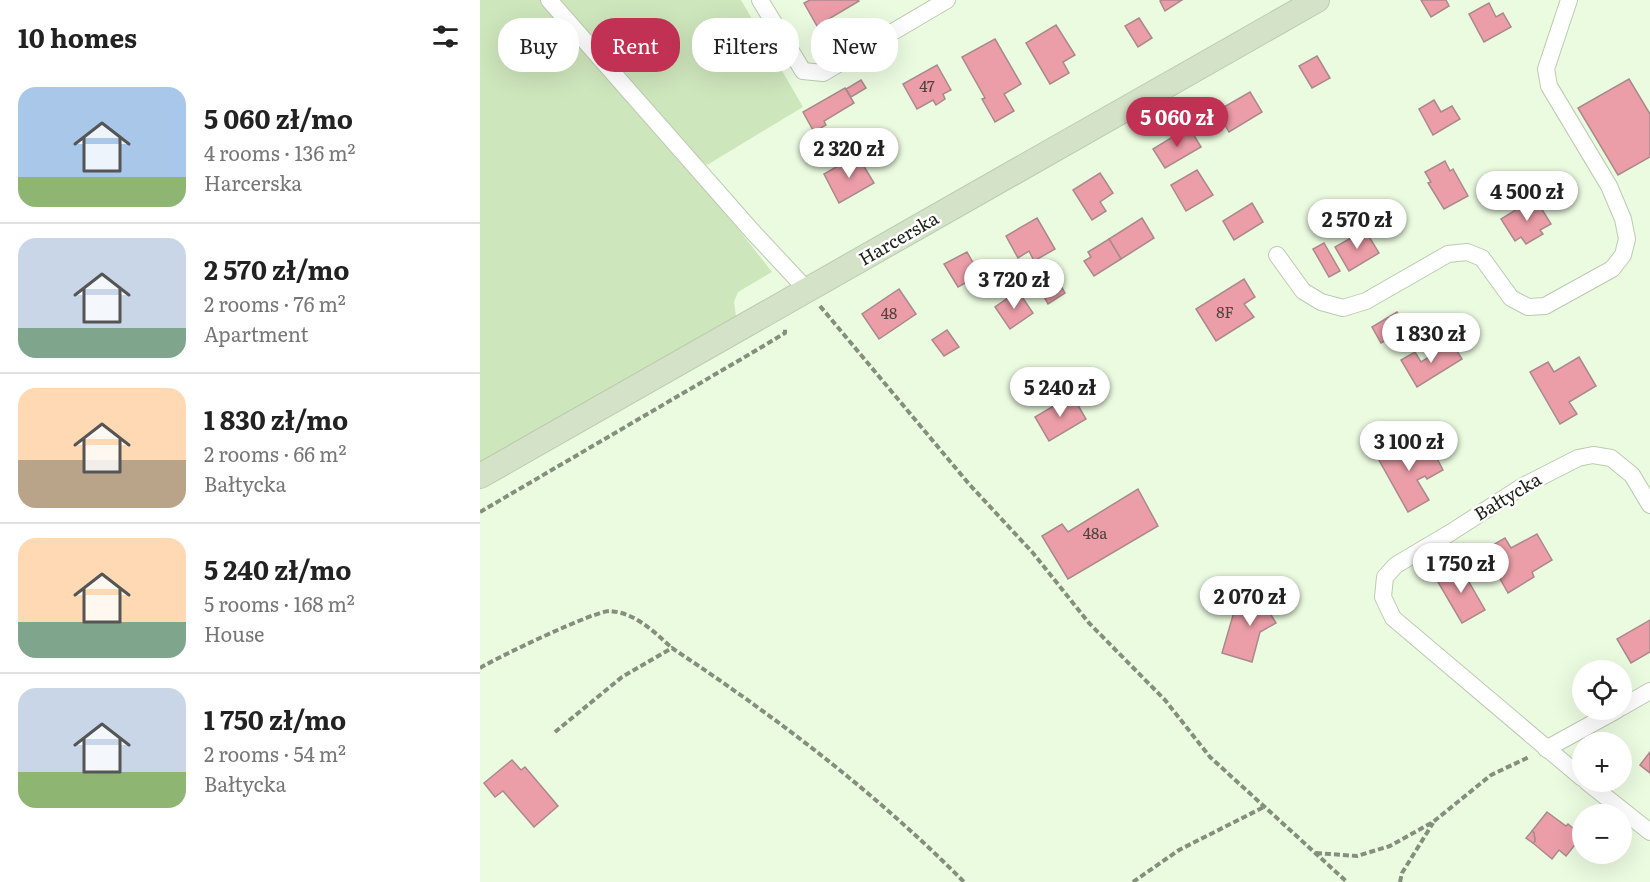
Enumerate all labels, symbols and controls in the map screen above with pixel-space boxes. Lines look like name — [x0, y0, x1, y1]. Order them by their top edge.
text: 10 homes — [18, 17, 137, 56]
chip: Buy — [498, 18, 579, 72]
chip: Rent — [591, 18, 680, 72]
chip: Filters — [692, 18, 799, 72]
chip: New — [811, 18, 898, 72]
icon: filters — [429, 20, 462, 53]
house number: 47 — [919, 74, 935, 97]
pin: 5 060 zł — [1115, 97, 1239, 148]
text: 5 060 zł/mo — [204, 98, 353, 137]
text: 5 060 zł — [1140, 101, 1214, 131]
icon: home — [66, 111, 138, 183]
pin: 2 320 zł — [787, 128, 911, 179]
text: 2 320 zł — [814, 132, 884, 162]
text: 4 rooms · 136 m² — [204, 137, 355, 167]
text: Harcerska — [204, 167, 302, 197]
pin: 4 500 zł — [1465, 171, 1589, 222]
text: 4 500 zł — [1490, 175, 1564, 205]
pin: 2 570 zł — [1295, 199, 1419, 250]
text: 2 570 zł — [1322, 203, 1392, 233]
street label: Harcerska — [853, 204, 944, 271]
text: 2 570 zł/mo — [204, 249, 349, 288]
pin: 3 720 zł — [952, 259, 1076, 310]
icon: home — [66, 262, 138, 334]
text: 3 720 zł — [978, 263, 1050, 293]
text: 2 rooms · 76 m² — [204, 288, 346, 318]
house number: 8F — [1216, 300, 1234, 323]
house number: 48 — [881, 301, 897, 324]
pin: 1 830 zł — [1369, 313, 1493, 364]
text: 1 830 zł — [1396, 317, 1466, 347]
text: Apartment — [204, 318, 309, 348]
pin: 5 240 zł — [998, 367, 1122, 418]
text: 5 240 zł — [1024, 371, 1096, 401]
text: 1 830 zł/mo — [204, 399, 348, 438]
icon: home — [66, 412, 138, 484]
pin: 3 100 zł — [1347, 421, 1471, 472]
text: 3 100 zł — [1374, 425, 1444, 455]
text: 2 rooms · 66 m² — [204, 438, 346, 468]
street label: Bałtycka — [1469, 465, 1546, 526]
text: Bałtycka — [204, 468, 286, 498]
house number: 48a — [1083, 521, 1108, 544]
pin: 1 750 zł — [1399, 543, 1523, 594]
text: 1 750 zł — [1427, 547, 1495, 577]
text: 5 240 zł/mo — [204, 549, 352, 588]
icon: home — [66, 562, 138, 634]
pin: 2 070 zł — [1188, 576, 1312, 627]
text: 2 070 zł — [1214, 580, 1286, 610]
text: 5 rooms · 168 m² — [204, 588, 355, 618]
text: House — [204, 618, 264, 648]
map controls — [1572, 660, 1632, 864]
button: locate — [1572, 660, 1632, 720]
text: 1 750 zł/mo — [204, 699, 346, 738]
icon: home — [66, 712, 138, 784]
button: + — [1572, 732, 1632, 792]
text: 2 rooms · 54 m² — [204, 738, 346, 768]
text: Bałtycka — [204, 768, 286, 798]
button: − — [1572, 804, 1632, 864]

